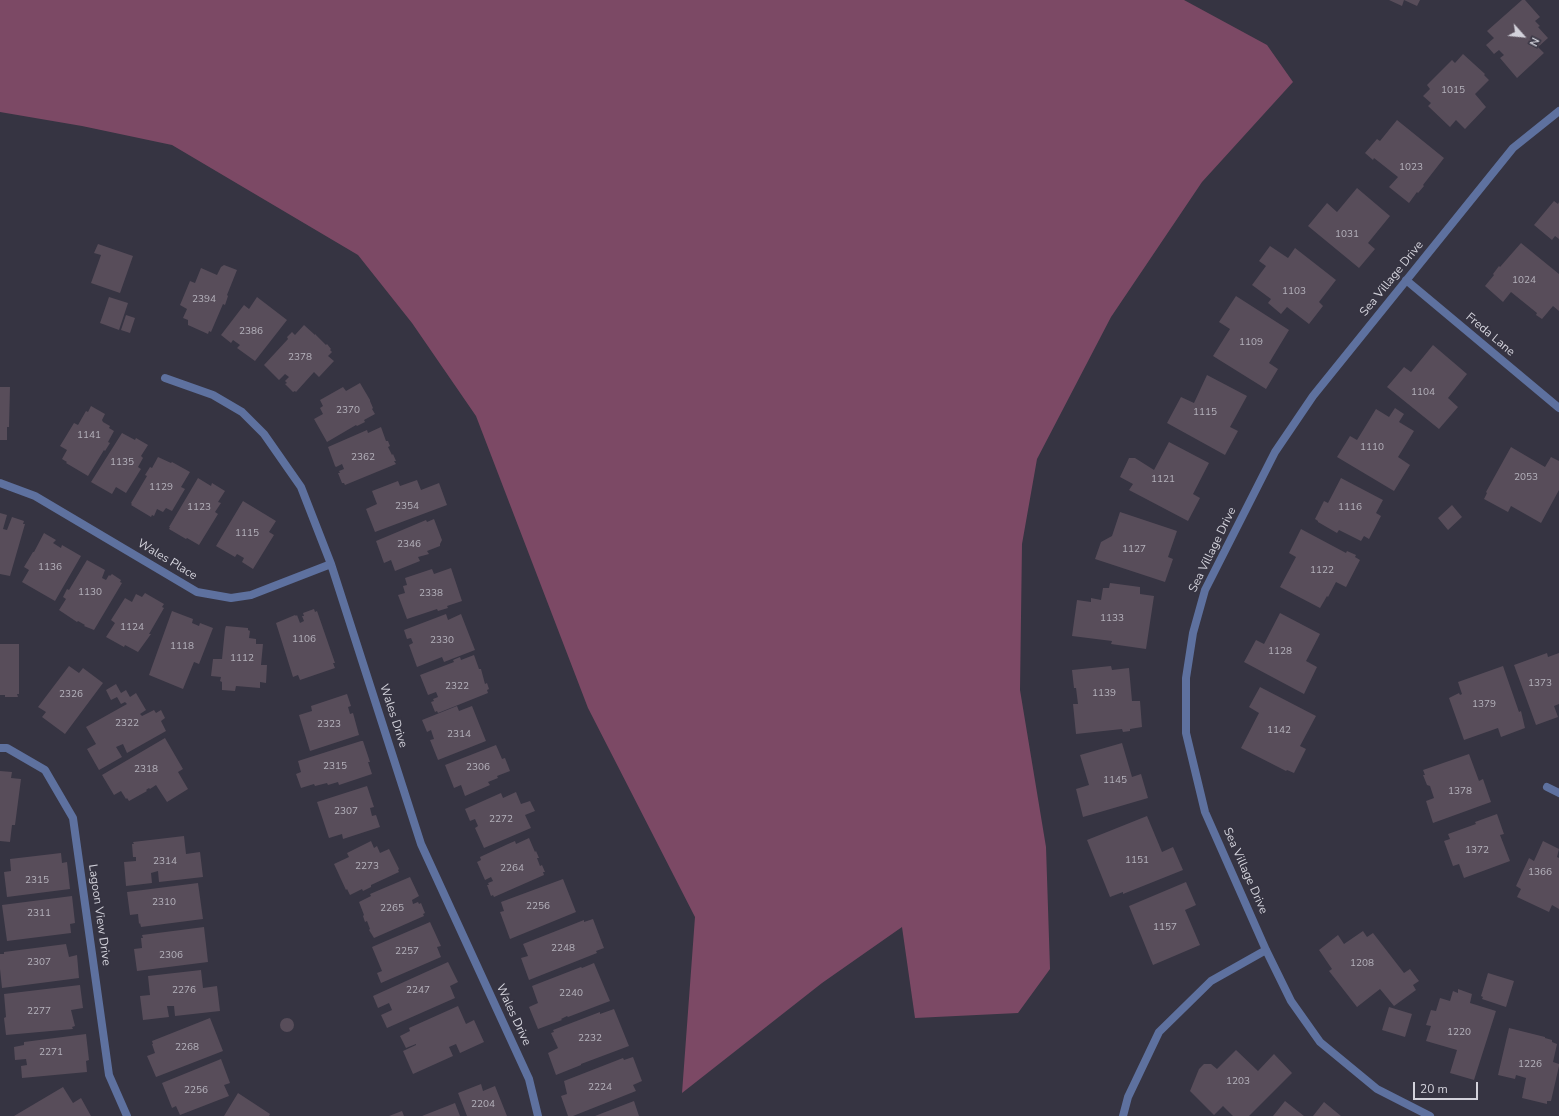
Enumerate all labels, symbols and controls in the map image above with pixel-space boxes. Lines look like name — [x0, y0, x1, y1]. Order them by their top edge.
north arrow — [1503, 16, 1543, 56]
text: N — [1526, 35, 1543, 49]
house number: 1015 — [1441, 85, 1465, 97]
house number: 1023 — [1399, 162, 1423, 174]
house number: 1031 — [1335, 229, 1359, 241]
street label: Sea Village Drive — [1357, 238, 1427, 320]
house number: 1024 — [1512, 275, 1536, 287]
house number: 1103 — [1282, 286, 1306, 298]
house number: 2394 — [192, 294, 216, 306]
street label: Freda Lane — [1463, 310, 1517, 360]
house number: 2386 — [239, 326, 263, 338]
house number: 1109 — [1239, 337, 1263, 349]
house number: 2378 — [288, 352, 312, 364]
house number: 1104 — [1411, 387, 1435, 399]
house number: 2370 — [336, 405, 360, 417]
house number: 1115 — [1193, 407, 1217, 419]
house number: 1141 — [77, 430, 101, 442]
house number: 1110 — [1360, 442, 1384, 454]
house number: 2362 — [351, 452, 375, 464]
house number: 1135 — [110, 457, 134, 469]
house number: 2053 — [1514, 472, 1538, 484]
house number: 1121 — [1151, 474, 1175, 486]
house number: 1129 — [149, 482, 173, 494]
house number: 2354 — [395, 501, 419, 513]
house number: 1123 — [187, 502, 211, 514]
house number: 1116 — [1338, 502, 1362, 514]
street label: Sea Village Drive — [1186, 505, 1240, 595]
house number: 1115 — [235, 528, 259, 540]
street label: Wales Place — [135, 537, 199, 583]
house number: 2346 — [397, 539, 421, 551]
house number: 1127 — [1122, 544, 1146, 556]
house number: 1136 — [38, 562, 62, 574]
house number: 1122 — [1310, 565, 1334, 577]
house number: 1130 — [78, 587, 102, 599]
house number: 2338 — [419, 588, 443, 600]
house number: 1133 — [1100, 613, 1124, 625]
house number: 1124 — [120, 622, 144, 634]
house number: 1106 — [292, 634, 316, 646]
house number: 2330 — [430, 635, 454, 647]
house number: 1118 — [170, 641, 194, 653]
house number: 1128 — [1268, 646, 1292, 658]
house number: 1112 — [230, 653, 254, 665]
house number: 1373 — [1528, 678, 1552, 690]
house number: 2322 — [445, 681, 469, 693]
street label: Wales Drive — [376, 682, 410, 750]
house number: 1139 — [1092, 688, 1116, 700]
house number: 2326 — [59, 689, 83, 701]
house number: 1379 — [1472, 699, 1496, 711]
house number: 2322 — [115, 718, 139, 730]
house number: 2323 — [317, 719, 341, 731]
house number: 1142 — [1267, 725, 1291, 737]
house number: 2314 — [447, 729, 471, 741]
house number: 2315 — [323, 761, 347, 773]
house number: 2306 — [466, 762, 490, 774]
house number: 2318 — [134, 764, 158, 776]
house number: 1145 — [1103, 775, 1127, 787]
house number: 1378 — [1448, 786, 1472, 798]
house number: 2307 — [334, 806, 358, 818]
house number: 2272 — [489, 814, 513, 826]
street label: Sea Village Drive — [1220, 826, 1270, 916]
house number: 1372 — [1465, 845, 1489, 857]
house number: 1151 — [1125, 855, 1149, 867]
house number: 2314 — [153, 856, 177, 868]
house number: 2273 — [355, 861, 379, 873]
street label: Lagoon View Drive — [85, 863, 113, 967]
house number: 2264 — [500, 863, 524, 875]
house number: 1366 — [1528, 867, 1552, 879]
house number: 2315 — [25, 875, 49, 887]
house number: 2310 — [152, 897, 176, 909]
house number: 2256 — [526, 901, 550, 913]
house number: 2265 — [380, 903, 404, 915]
house number: 2311 — [27, 908, 51, 920]
house number: 1157 — [1153, 922, 1177, 934]
house number: 2248 — [551, 943, 575, 955]
house number: 2257 — [395, 946, 419, 958]
house number: 2306 — [159, 950, 183, 962]
house number: 2307 — [27, 957, 51, 969]
house number: 1208 — [1350, 958, 1374, 970]
street label: Wales Drive — [493, 982, 533, 1048]
house number: 2276 — [172, 985, 196, 997]
house number: 2247 — [406, 985, 430, 997]
house number: 2240 — [559, 988, 583, 1000]
house number: 2277 — [27, 1006, 51, 1018]
house number: 1220 — [1447, 1027, 1471, 1039]
house number: 2232 — [578, 1033, 602, 1045]
house number: 2268 — [175, 1042, 199, 1054]
house number: 2271 — [39, 1047, 63, 1059]
house number: 1226 — [1518, 1059, 1542, 1071]
scale bar — [1415, 1074, 1480, 1100]
house number: 1203 — [1226, 1076, 1250, 1088]
text: 20 m — [1420, 1081, 1448, 1097]
house number: 2224 — [588, 1082, 612, 1094]
house number: 2256 — [184, 1085, 208, 1097]
house number: 2204 — [471, 1099, 495, 1111]

